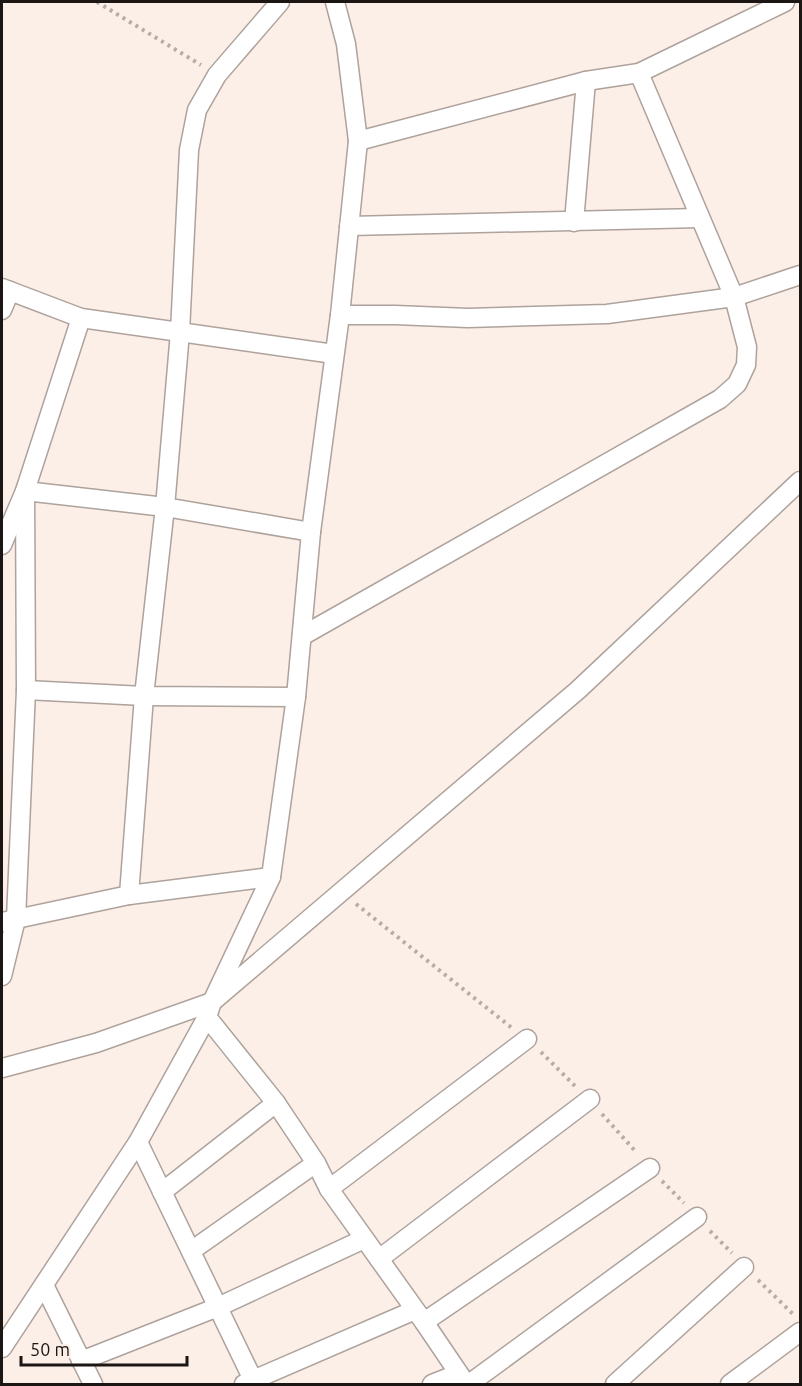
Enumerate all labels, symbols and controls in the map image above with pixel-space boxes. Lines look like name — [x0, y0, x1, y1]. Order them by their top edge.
scale bar — [21, 1329, 188, 1367]
text: 50 m — [30, 1339, 70, 1359]

